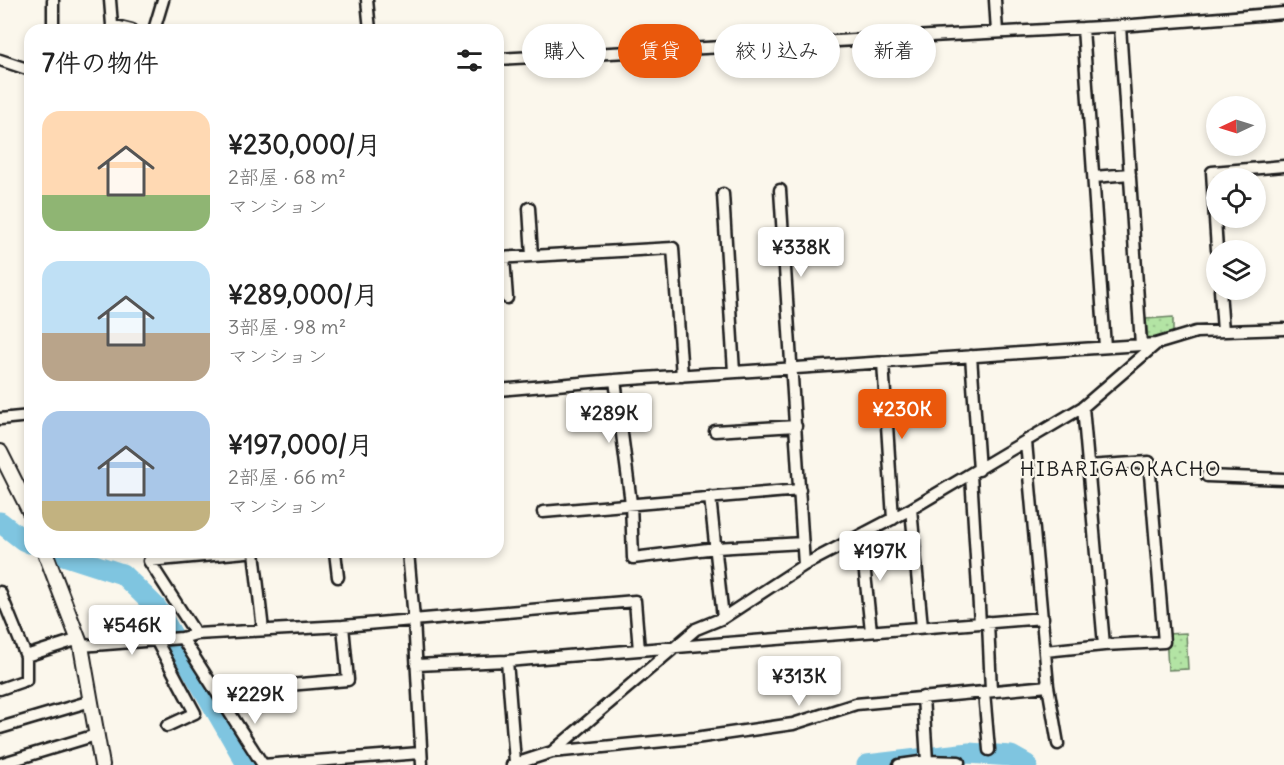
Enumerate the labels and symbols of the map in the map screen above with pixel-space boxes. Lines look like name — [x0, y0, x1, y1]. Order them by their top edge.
north arrow — [1206, 96, 1266, 156]
pin: ¥338K — [759, 227, 843, 278]
pin: ¥230K — [860, 389, 944, 440]
pin: ¥289K — [567, 393, 651, 444]
district label: HIBARIGAOKACHO — [1020, 456, 1222, 481]
pin: ¥197K — [838, 531, 922, 582]
pin: ¥546K — [90, 605, 174, 656]
pin: ¥313K — [757, 656, 841, 707]
pin: ¥229K — [213, 674, 297, 725]

